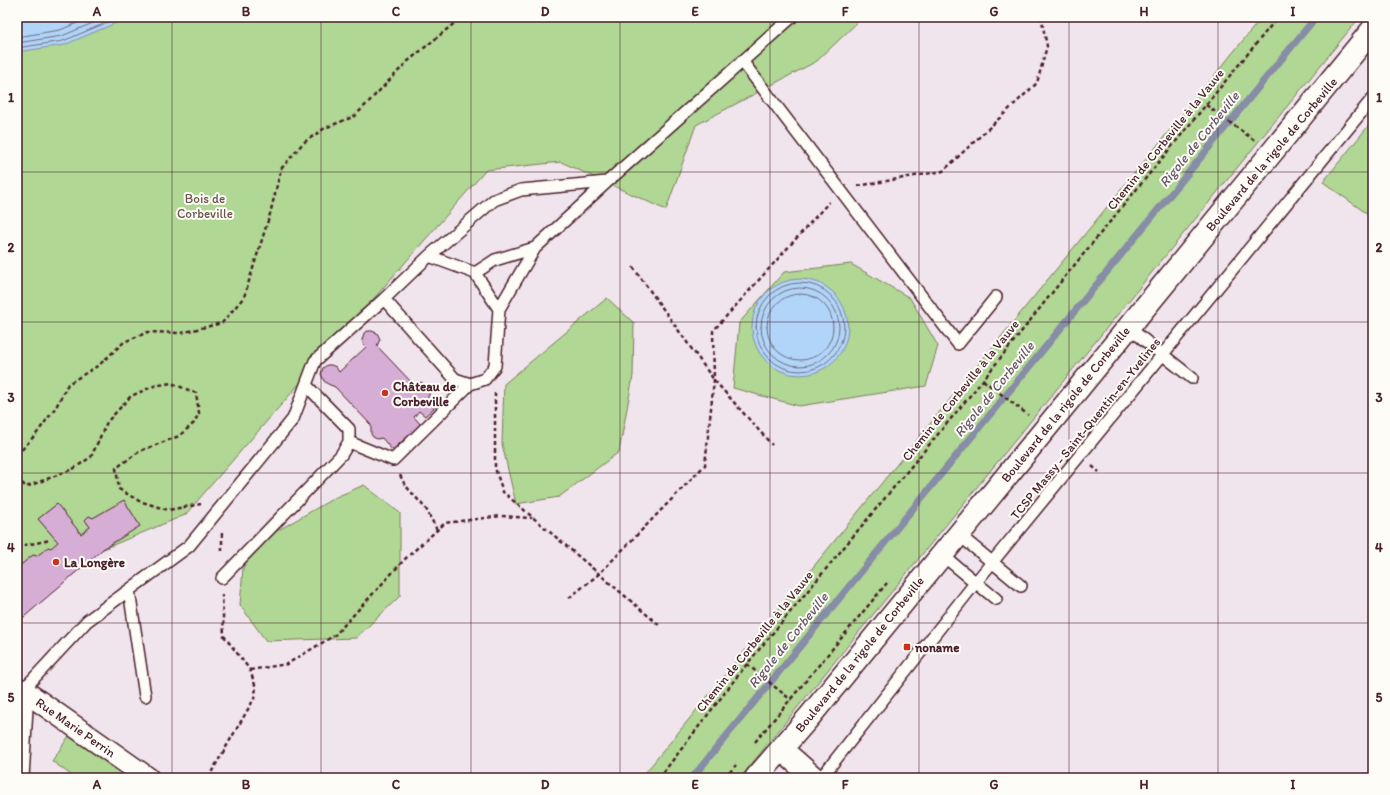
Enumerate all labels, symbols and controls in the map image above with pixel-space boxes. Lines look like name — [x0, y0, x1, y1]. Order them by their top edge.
text: A — [92, 4, 102, 19]
text: B — [242, 4, 251, 19]
text: C — [392, 4, 401, 19]
text: D — [541, 4, 550, 19]
text: E — [691, 4, 699, 19]
text: F — [842, 4, 849, 19]
text: G — [990, 4, 999, 19]
text: H — [1140, 4, 1149, 19]
text: I — [1291, 4, 1296, 19]
street label: Chemin de Corbeville à la Vauve — [1104, 66, 1227, 213]
street label: Boulevard de la rigole de Corbeville — [1203, 74, 1340, 234]
water label: Rigole de Corbeville — [1156, 87, 1244, 191]
text: 1 — [8, 90, 14, 105]
text: 1 — [1376, 90, 1382, 105]
park label: Bois de Corbeville — [177, 191, 233, 221]
text: 2 — [8, 240, 15, 255]
text: 2 — [1376, 240, 1383, 255]
street label: Chemin de Corbeville à la Vauve — [899, 317, 1022, 464]
street label: Boulevard de la rigole de Corbeville — [998, 323, 1133, 485]
street label: TCSP Massy - Saint-Quentin-en-Yvelines — [1007, 334, 1164, 522]
water label: Rigole de Corbeville — [951, 337, 1039, 441]
place label: Château de Corbeville — [393, 379, 456, 409]
marker: Château de Corbeville — [380, 388, 390, 398]
text: 3 — [7, 390, 15, 405]
text: 3 — [1375, 390, 1383, 405]
text: 4 — [7, 540, 15, 555]
text: 4 — [1375, 540, 1383, 555]
place label: La Longère — [64, 555, 125, 571]
marker: La Longère — [51, 557, 61, 567]
street label: Chemin de Corbeville à la Vauve — [693, 568, 816, 715]
street label: Boulevard de la rigole de Corbeville — [792, 573, 927, 735]
water label: Rigole de Corbeville — [745, 588, 833, 692]
place label: noname — [914, 640, 959, 655]
marker: noname — [902, 642, 912, 652]
text: 5 — [8, 690, 15, 705]
text: 5 — [1376, 690, 1383, 705]
street label: Rue Marie Perrin — [33, 694, 119, 761]
text: A — [92, 777, 102, 792]
text: B — [242, 777, 251, 792]
text: C — [392, 777, 401, 792]
text: D — [541, 777, 550, 792]
text: E — [691, 777, 699, 792]
text: F — [842, 777, 849, 792]
text: G — [990, 777, 999, 792]
text: H — [1140, 777, 1149, 792]
text: I — [1291, 777, 1296, 792]

